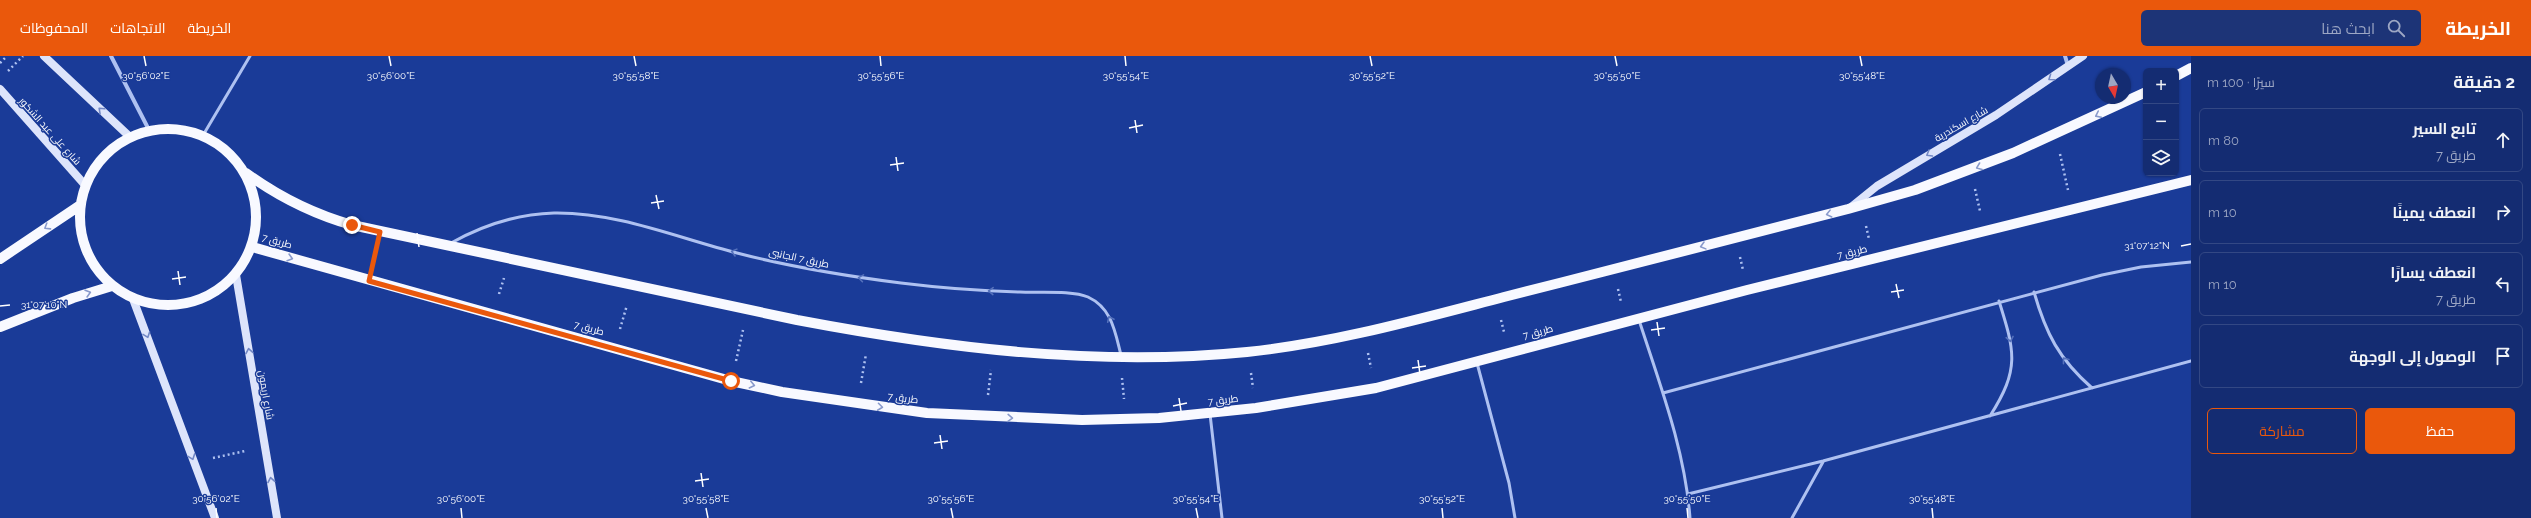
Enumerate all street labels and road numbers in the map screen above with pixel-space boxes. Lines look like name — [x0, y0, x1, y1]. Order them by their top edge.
street label: شارع على عبد الشكور — [15, 94, 83, 168]
street label: شارع اسكندرية — [1932, 104, 1990, 145]
street label: طريق 7 — [260, 231, 293, 251]
street label: طريق 7 — [1836, 243, 1868, 262]
street label: طريق 7 الجانبى — [768, 246, 830, 271]
street label: طريق 7 — [572, 319, 605, 338]
street label: طريق 7 — [1522, 323, 1555, 342]
street label: شارع اريمون — [255, 369, 276, 421]
street label: طريق 7 — [887, 391, 919, 406]
street label: طريق 7 — [1207, 393, 1239, 408]

